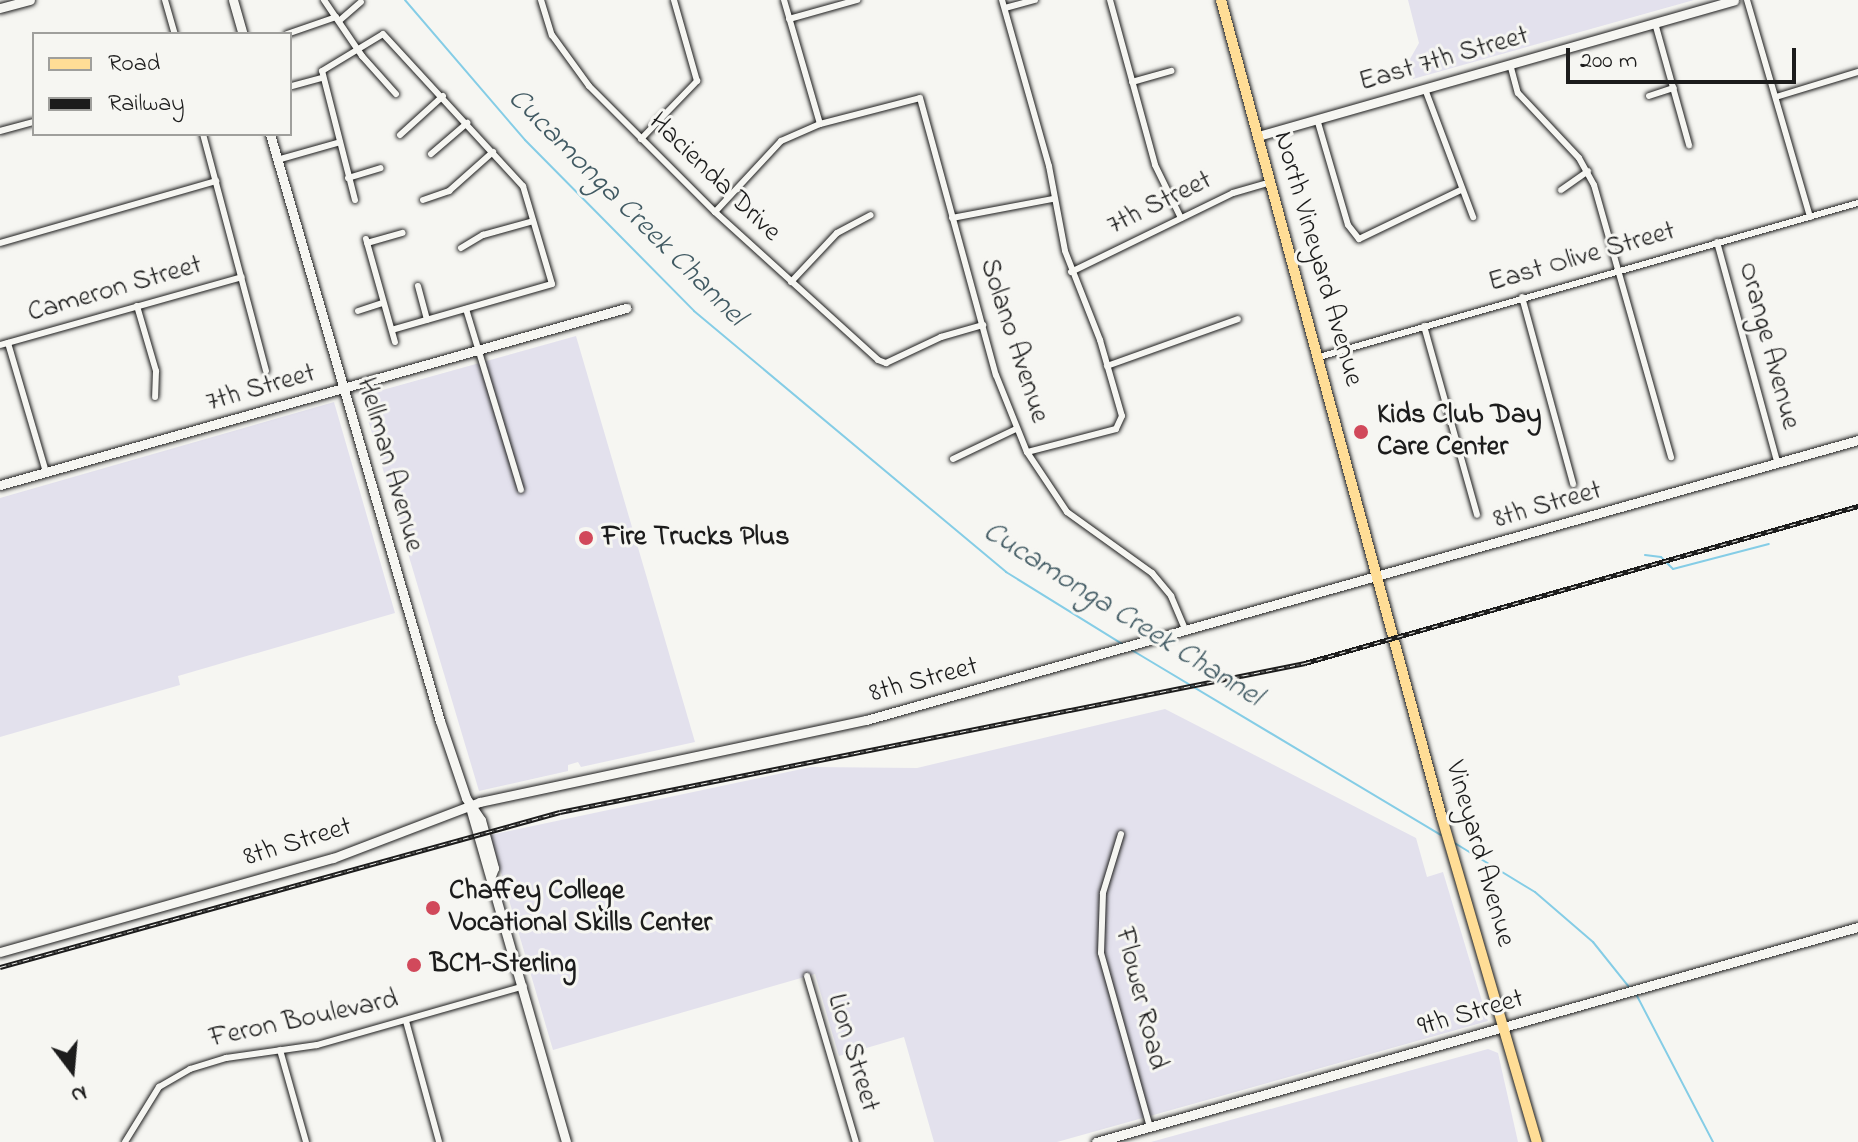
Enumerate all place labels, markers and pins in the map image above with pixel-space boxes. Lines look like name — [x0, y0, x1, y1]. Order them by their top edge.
place label: Kids Club Day Care Center — [1377, 399, 1542, 465]
marker: Kids Club Day Care Center — [1352, 423, 1370, 441]
place label: Fire Trucks Plus — [602, 521, 789, 555]
marker: Fire Trucks Plus — [577, 529, 595, 547]
place label: Chaffey College Vocational Skills Center — [449, 875, 712, 941]
marker: Chaffey College Vocational Skills Center — [424, 899, 442, 917]
place label: BCM-Sterling — [430, 948, 576, 982]
marker: BCM-Sterling — [405, 956, 423, 974]

